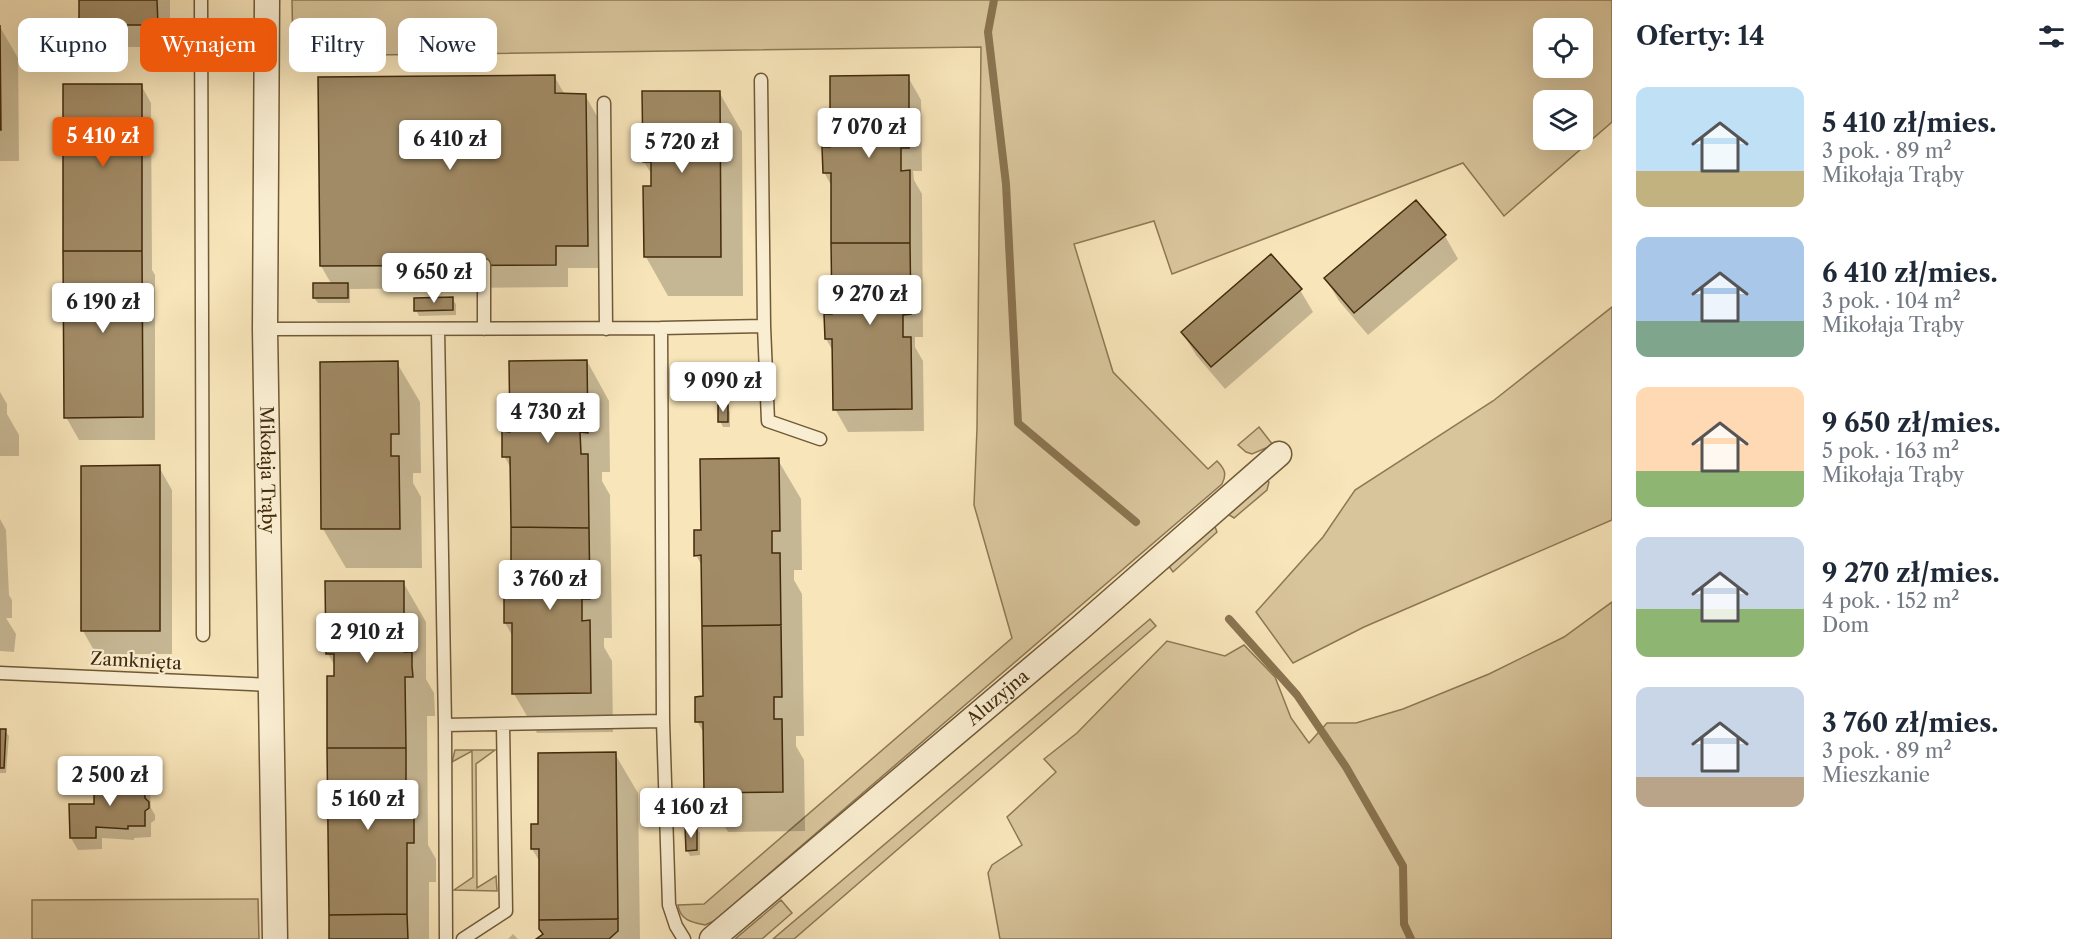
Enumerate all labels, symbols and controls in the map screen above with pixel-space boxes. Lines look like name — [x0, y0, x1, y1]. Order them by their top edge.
chip: Kupno — [18, 18, 128, 72]
chip: Wynajem — [140, 18, 277, 72]
chip: Filtry — [289, 18, 386, 72]
chip: Nowe — [398, 18, 497, 72]
map controls — [1533, 18, 1593, 150]
button: locate — [1533, 18, 1593, 78]
text: Oferty: 14 — [1636, 20, 1765, 52]
icon: filters — [2035, 20, 2068, 53]
button: layers — [1533, 90, 1593, 150]
text: 5 410 zł/mies. — [1822, 107, 1996, 139]
pin: 7 070 zł — [807, 108, 931, 159]
icon: home — [1684, 111, 1756, 183]
text: 7 070 zł — [832, 115, 906, 139]
pin: 5 410 zł — [41, 117, 165, 168]
pin: 6 410 zł — [388, 120, 512, 171]
pin: 5 720 zł — [620, 123, 744, 174]
text: 5 410 zł — [67, 124, 139, 148]
text: 6 410 zł — [413, 127, 487, 151]
text: 5 720 zł — [645, 130, 719, 154]
text: 3 pok. · 89 m² — [1822, 139, 1952, 163]
text: Mikołaja Trąby — [1822, 163, 1964, 187]
pin: 9 650 zł — [372, 253, 496, 304]
text: 6 410 zł/mies. — [1822, 257, 1998, 289]
text: 9 650 zł — [396, 260, 472, 284]
icon: home — [1684, 261, 1756, 333]
pin: 9 270 zł — [808, 275, 932, 326]
text: 9 270 zł — [832, 282, 908, 306]
pin: 6 190 zł — [41, 283, 165, 334]
text: 3 pok. · 104 m² — [1822, 289, 1961, 313]
text: 6 190 zł — [66, 290, 140, 314]
text: Mikołaja Trąby — [1822, 313, 1964, 337]
pin: 9 090 zł — [661, 362, 785, 413]
text: 9 090 zł — [684, 369, 762, 393]
pin: 4 730 zł — [486, 393, 610, 444]
text: 4 730 zł — [511, 400, 585, 424]
street label: Mikołaja Trąby — [255, 406, 279, 535]
text: 9 650 zł/mies. — [1822, 407, 2001, 439]
icon: home — [1684, 411, 1756, 483]
text: 5 pok. · 163 m² — [1822, 439, 1959, 463]
text: Mikołaja Trąby — [1822, 463, 1964, 487]
text: 9 270 zł/mies. — [1822, 557, 2000, 589]
pin: 3 760 zł — [488, 560, 612, 611]
icon: home — [1684, 561, 1756, 633]
text: 3 760 zł — [513, 567, 587, 591]
text: 4 pok. · 152 m² — [1822, 589, 1959, 613]
pin: 2 910 zł — [305, 613, 429, 664]
text: Dom — [1822, 613, 1869, 637]
text: 2 910 zł — [330, 620, 404, 644]
street label: Zamknięta — [90, 648, 183, 674]
street label: Aluzyjna — [961, 665, 1034, 731]
text: 3 760 zł/mies. — [1822, 707, 1998, 739]
icon: home — [1684, 711, 1756, 783]
text: 3 pok. · 89 m² — [1822, 739, 1952, 763]
pin: 2 500 zł — [48, 756, 172, 807]
text: 2 500 zł — [72, 763, 148, 787]
text: Mieszkanie — [1822, 763, 1930, 787]
pin: 5 160 zł — [306, 780, 430, 831]
text: 5 160 zł — [331, 787, 405, 811]
pin: 4 160 zł — [629, 788, 753, 839]
text: 4 160 zł — [654, 795, 728, 819]

